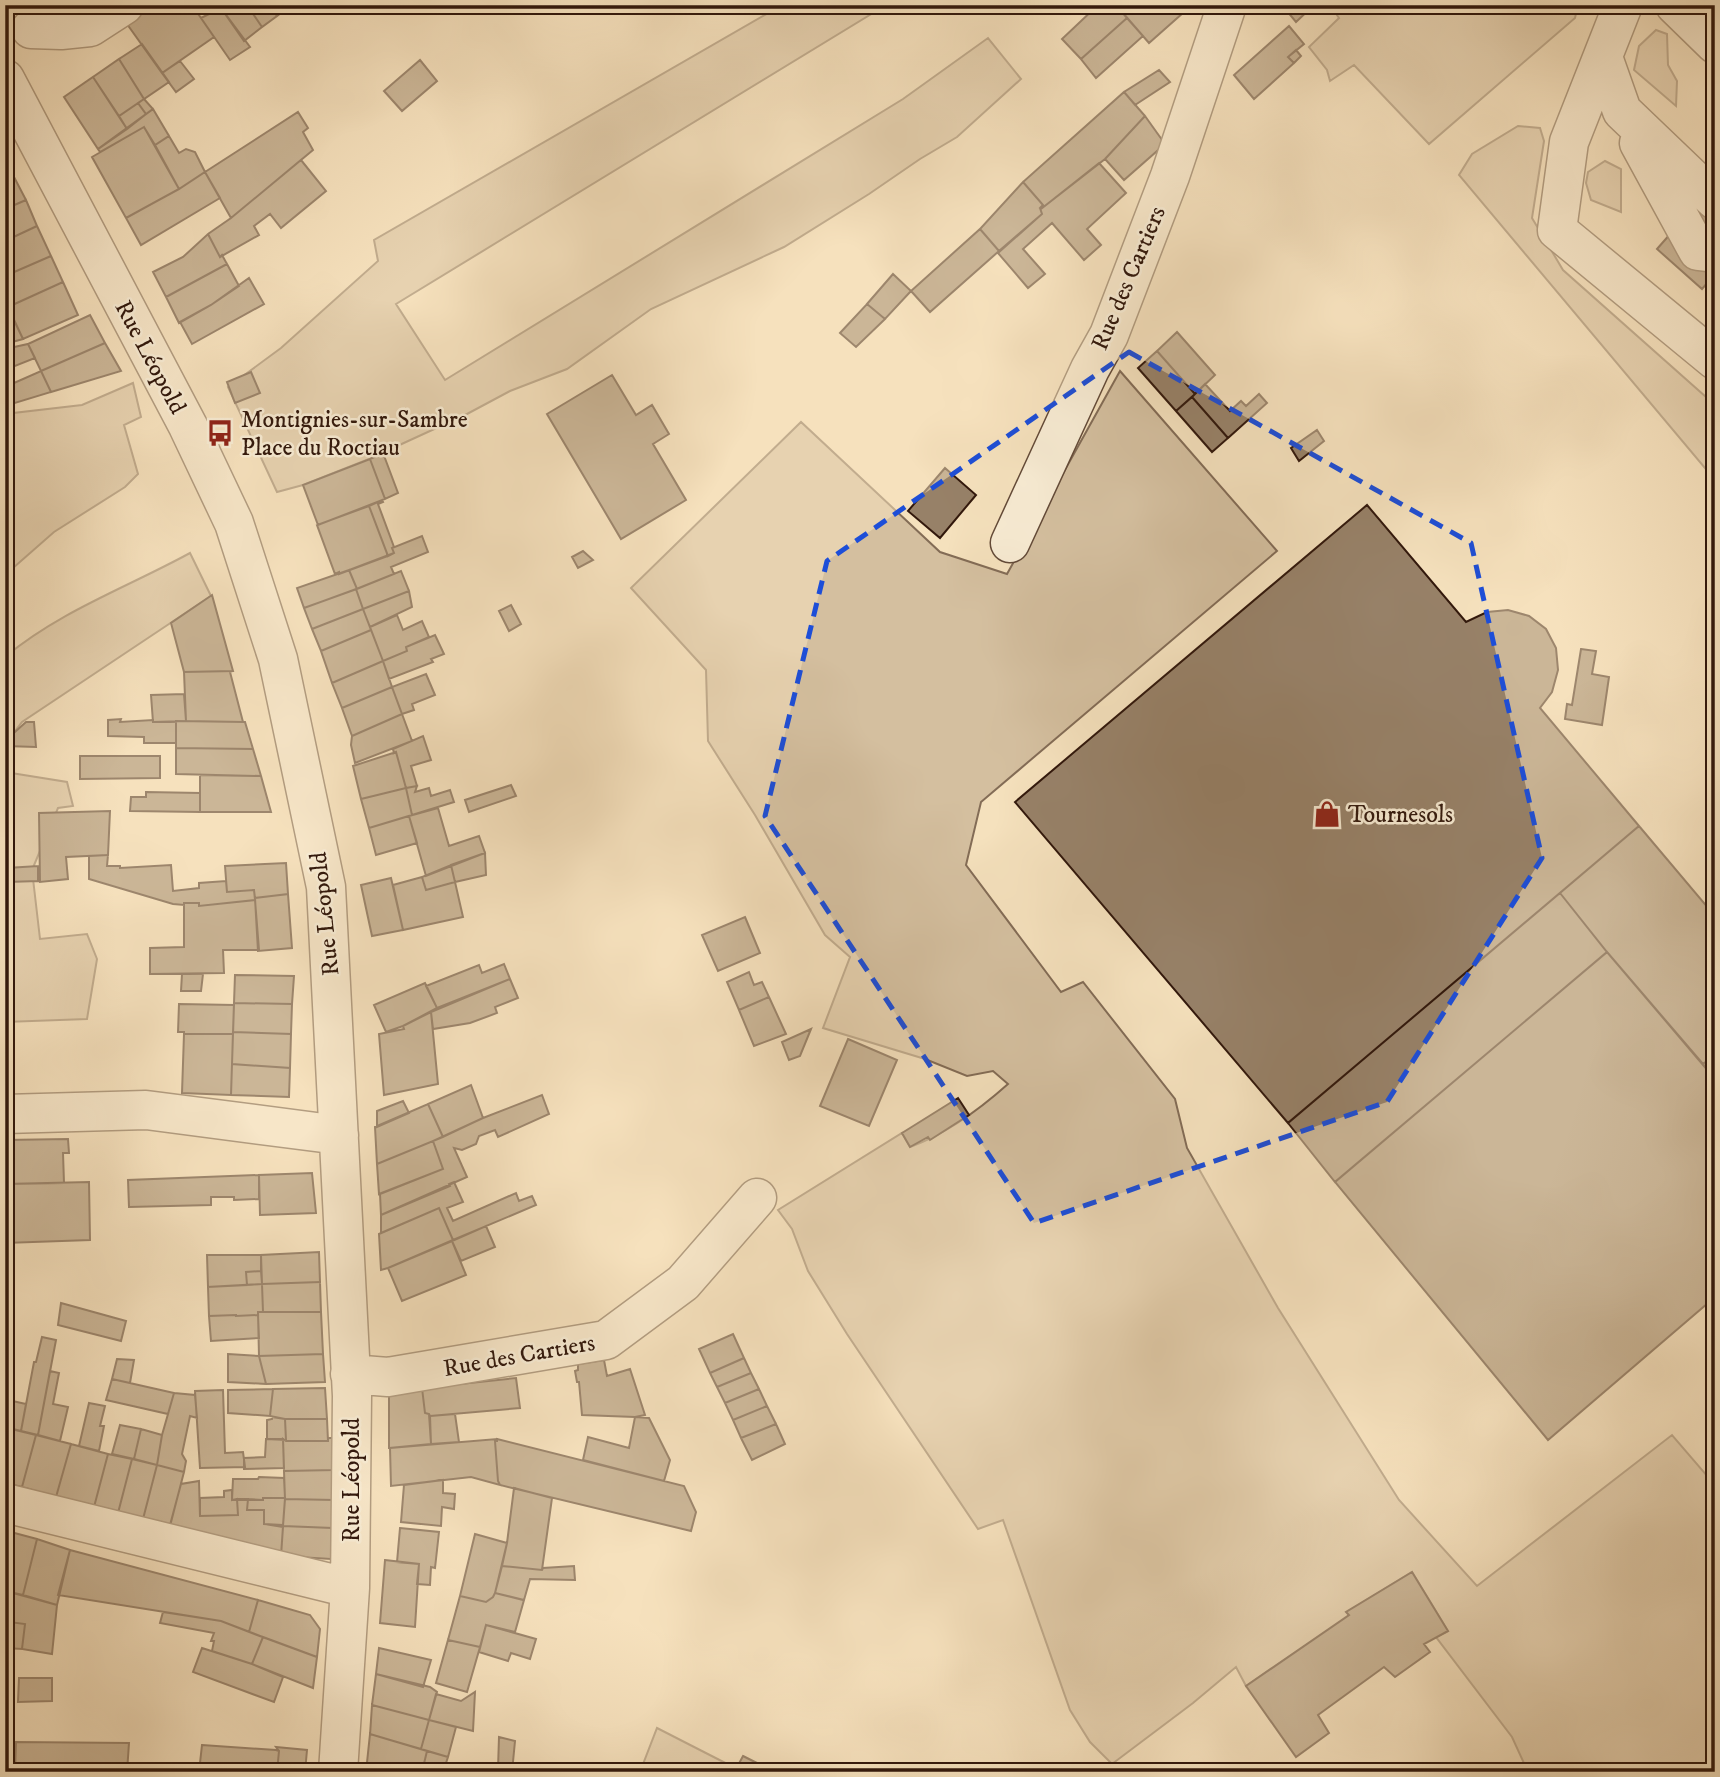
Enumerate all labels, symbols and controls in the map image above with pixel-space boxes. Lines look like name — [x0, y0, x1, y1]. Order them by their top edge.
street label: Rue des Cartiers — [1085, 202, 1173, 355]
street label: Rue Léopold — [108, 296, 193, 419]
place label: Montignies-sur-Sambre Place du Roctiau — [241, 405, 468, 463]
bus stop icon: Montignies-sur-Sambre Place du Roctiau — [205, 418, 235, 448]
shop icon: Tournesols — [1312, 799, 1342, 829]
place label: Tournesols — [1348, 800, 1453, 830]
street label: Rue Léopold — [304, 850, 346, 977]
street label: Rue des Cartiers — [441, 1328, 597, 1384]
street label: Rue Léopold — [337, 1418, 367, 1542]

